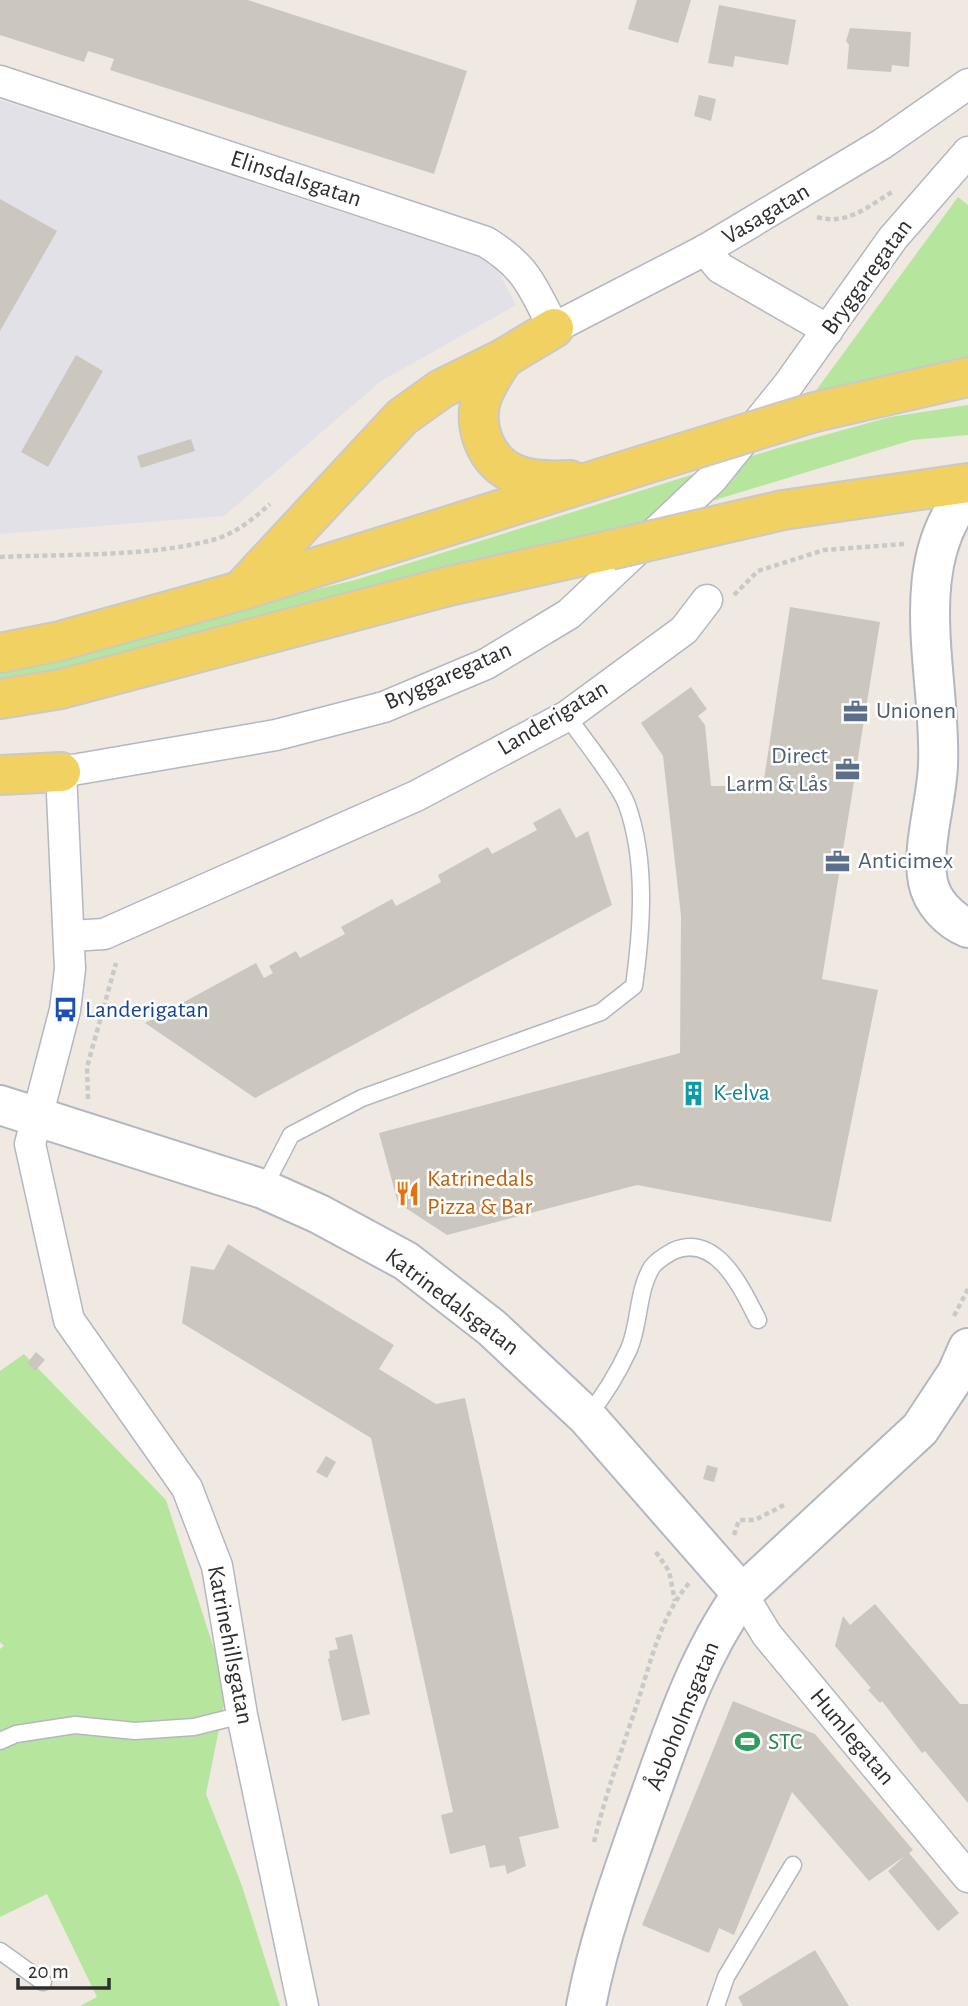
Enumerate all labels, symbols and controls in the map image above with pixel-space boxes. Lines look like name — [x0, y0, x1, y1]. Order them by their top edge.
street label: Elinsdalsgatan — [228, 147, 364, 211]
street label: Vasagatan — [718, 179, 814, 249]
street label: Bryggaregatan — [817, 215, 917, 339]
street label: Bryggaregatan — [381, 637, 515, 715]
street label: Landerigatan — [494, 676, 612, 760]
office icon: Unionen — [842, 697, 870, 725]
place label: Unionen — [876, 699, 956, 723]
place label: Direct Larm & Lås — [726, 744, 828, 796]
office icon: Direct Larm & Lås — [834, 756, 862, 784]
office icon: Anticimex — [824, 847, 852, 875]
place label: Anticimex — [858, 849, 954, 873]
bus stop icon: Landerigatan — [51, 996, 79, 1024]
place label: Landerigatan — [85, 998, 209, 1022]
building icon: K-elva — [679, 1079, 707, 1107]
place label: K-elva — [713, 1081, 770, 1105]
place label: Katrinedals Pizza & Bar — [427, 1167, 534, 1219]
restaurant icon: Katrinedals Pizza & Bar — [393, 1179, 421, 1207]
street label: Katrinedalsgatan — [381, 1244, 523, 1360]
street label: Katrinehillsgatan — [203, 1564, 257, 1726]
street label: Åsboholmsgatan — [640, 1637, 724, 1794]
street label: Humlegatan — [805, 1684, 899, 1790]
sports icon: STC — [734, 1728, 762, 1756]
place label: STC — [768, 1730, 802, 1754]
scale bar — [18, 1946, 108, 1990]
text: 20 m — [28, 1961, 69, 1982]

